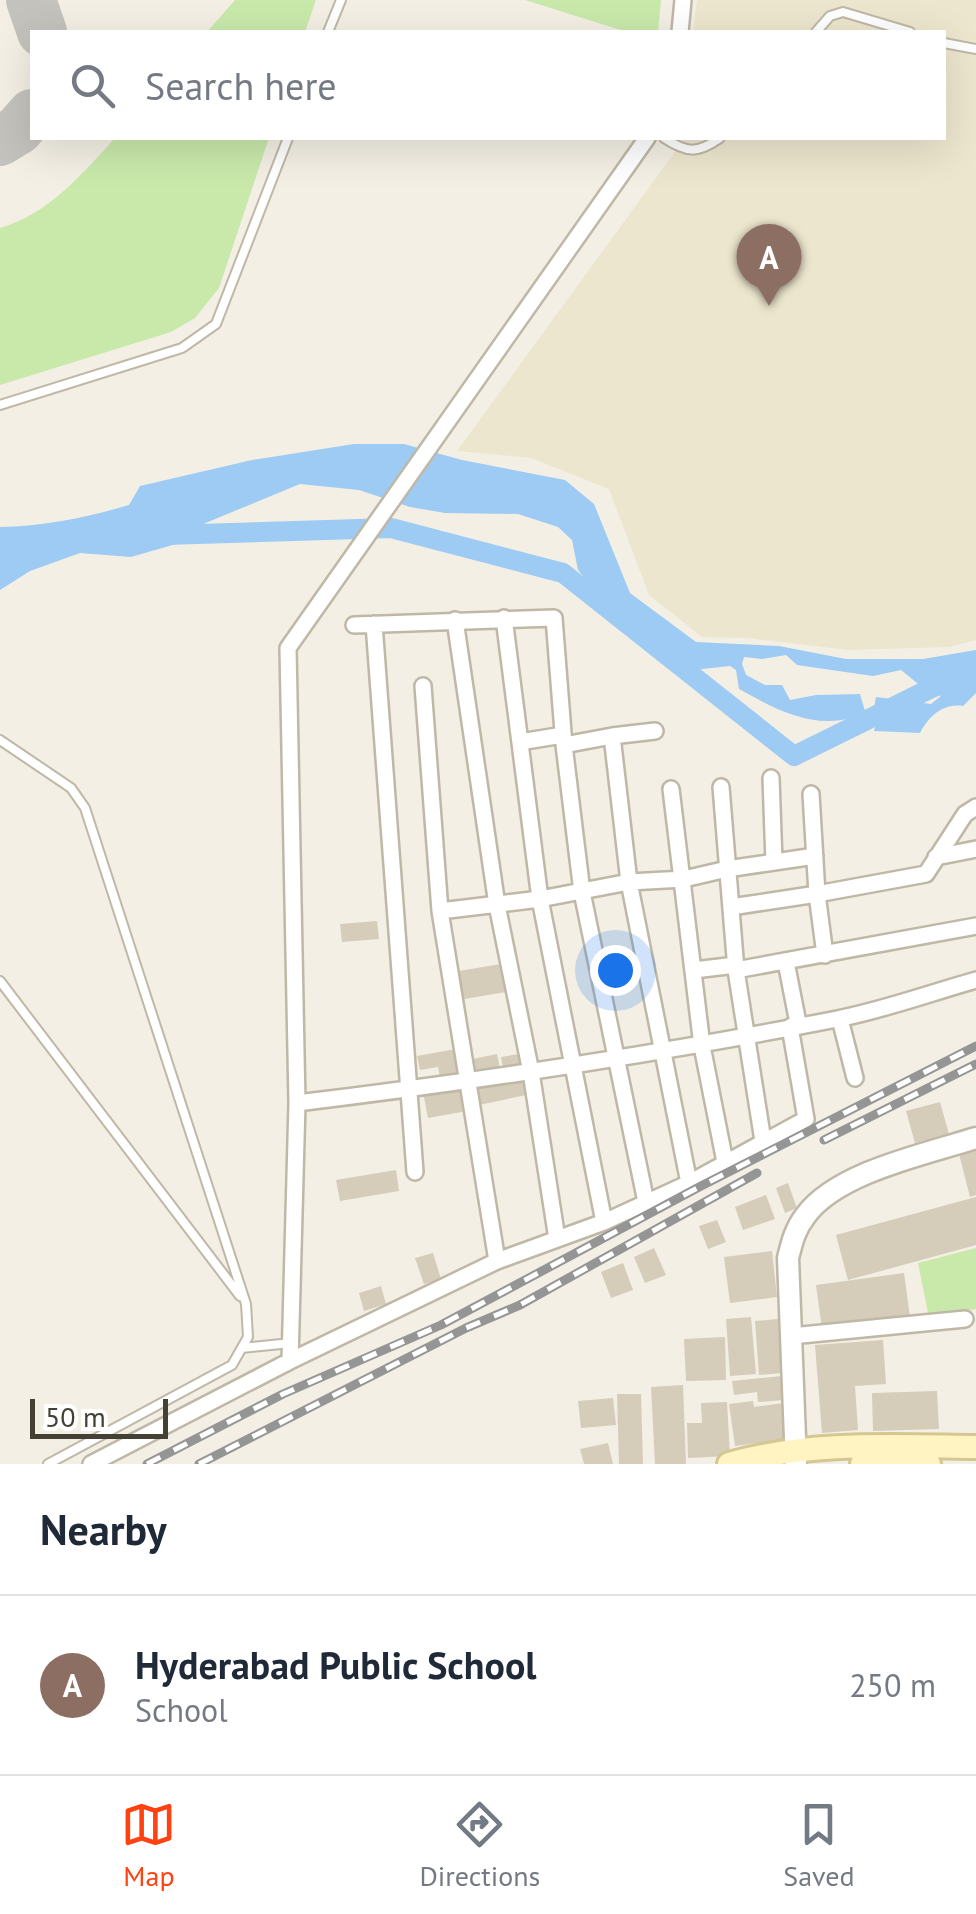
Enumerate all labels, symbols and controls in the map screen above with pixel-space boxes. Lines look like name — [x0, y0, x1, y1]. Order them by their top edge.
search box — [30, 30, 946, 140]
icon: search — [65, 58, 120, 113]
text: Search here — [145, 61, 337, 110]
pin: A — [736, 224, 802, 306]
your location — [590, 945, 641, 996]
scale bar — [30, 1394, 168, 1438]
text: 50 m — [45, 1398, 106, 1435]
text: Nearby — [40, 1502, 167, 1557]
text: Hyderabad Public School — [135, 1640, 536, 1689]
text: A — [63, 1664, 82, 1706]
text: 250 m — [849, 1664, 936, 1706]
text: School — [135, 1689, 228, 1731]
tab: Map — [121, 1797, 176, 1894]
tab: Directions — [419, 1797, 540, 1894]
tab: Saved — [783, 1797, 855, 1894]

